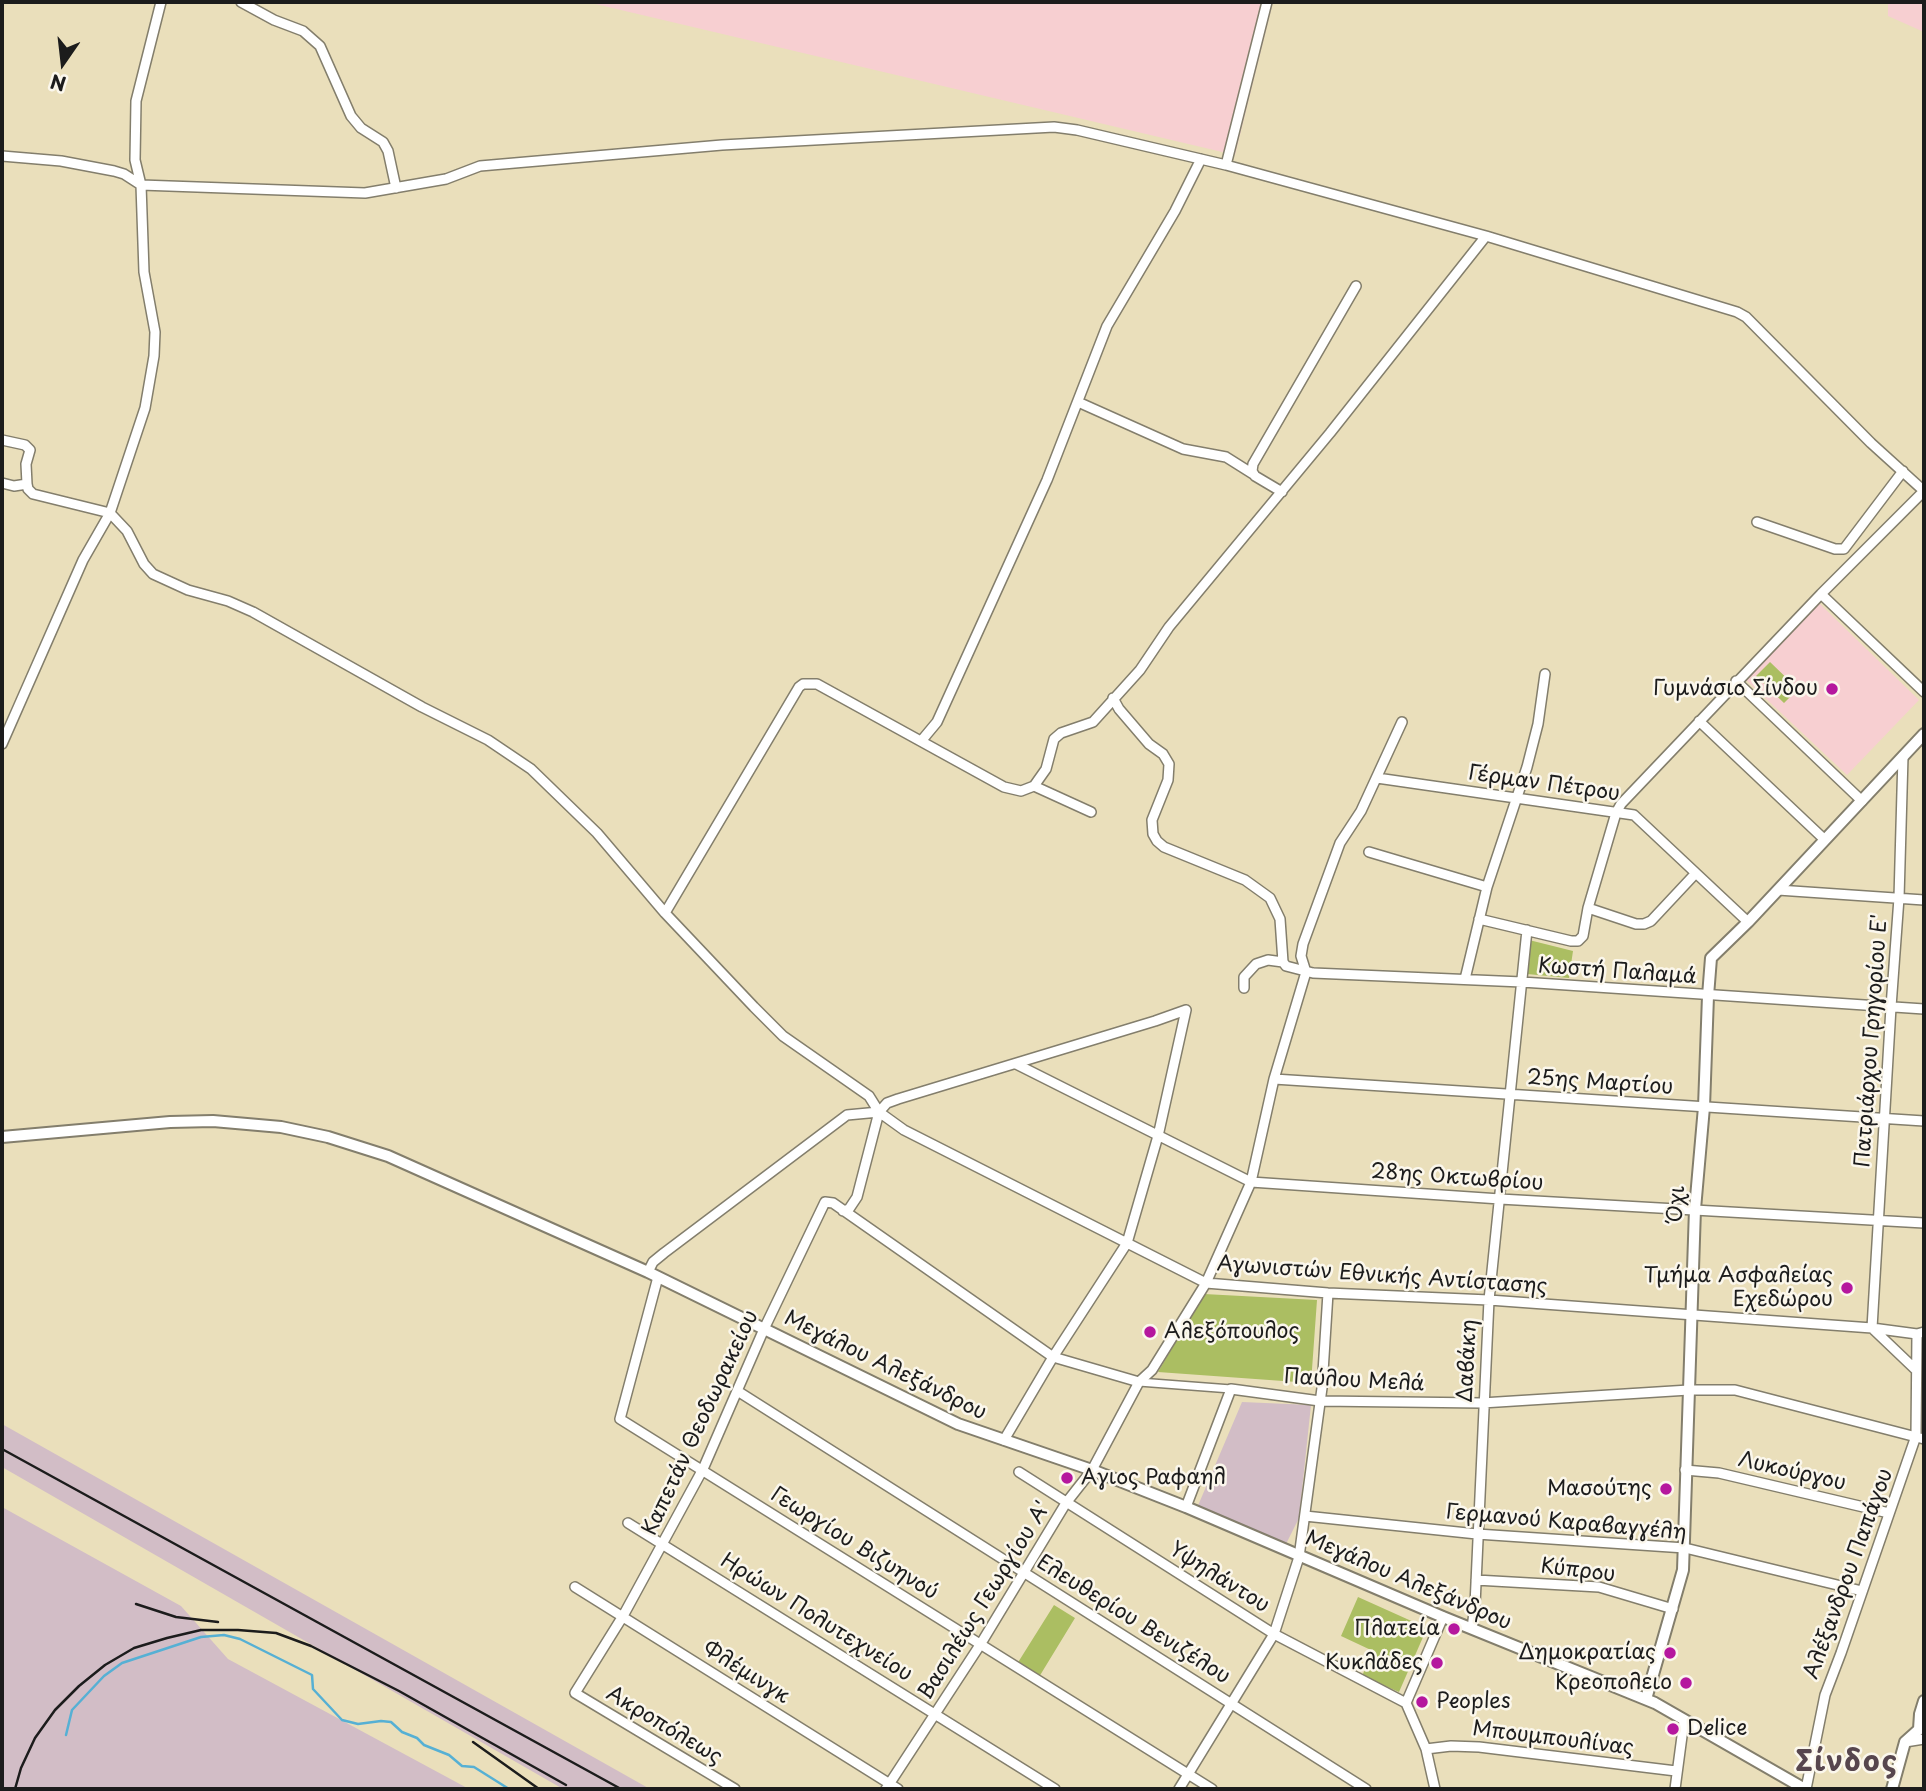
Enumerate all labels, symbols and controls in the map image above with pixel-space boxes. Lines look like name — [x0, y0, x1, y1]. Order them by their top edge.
north arrow — [28, 28, 98, 98]
text: N — [47, 68, 69, 99]
place label: Γυμνάσιο Σίνδου — [1653, 676, 1818, 702]
marker: Γυμνάσιο Σίνδου — [1824, 681, 1840, 697]
street label: Γέρμαν Πέτρου — [1467, 761, 1621, 807]
street label: Πατριάρχου Γρηγορίου Ε' — [1851, 913, 1893, 1169]
street label: Κωστή Παλαμά — [1537, 954, 1697, 990]
street label: 25ης Μαρτίου — [1526, 1065, 1674, 1101]
street label: 28ης Οκτωβρίου — [1370, 1159, 1544, 1197]
street label: Όχι — [1663, 1185, 1691, 1223]
street label: Αγωνιστών Εθνικής Αντίστασης — [1216, 1252, 1548, 1300]
place label: Τμήμα Ασφαλείας Εχεδώρου — [1644, 1263, 1833, 1313]
marker: Τμήμα Ασφαλείας Εχεδώρου — [1839, 1280, 1855, 1296]
street label: Καπετάν Θεοδωρακείου — [638, 1306, 764, 1540]
street label: Μεγάλου Αλεξάνδρου — [780, 1306, 990, 1426]
place label: Αλεξόπουλος — [1164, 1319, 1299, 1345]
street label: Δαβάκη — [1453, 1319, 1483, 1403]
marker: Αλεξόπουλος — [1142, 1324, 1158, 1340]
street label: Παύλου Μελά — [1283, 1365, 1425, 1397]
street label: Λυκούργου — [1736, 1447, 1848, 1497]
place label: Αγιος Ραφαηλ — [1081, 1465, 1226, 1491]
street label: Αλέξανδρου Παπάγου — [1799, 1465, 1899, 1683]
marker: Αγιος Ραφαηλ — [1059, 1470, 1075, 1486]
place label: Μασούτης — [1547, 1476, 1652, 1502]
marker: Μασούτης — [1658, 1481, 1674, 1497]
street label: Γεωργίου Βιζυηνού — [766, 1482, 942, 1606]
street label: Βασιλέως Γεωργίου Α' — [914, 1497, 1056, 1705]
street label: Γερμανού Καραβαγγέλη — [1445, 1500, 1687, 1546]
street label: Μεγάλου Αλεξάνδρου — [1301, 1526, 1515, 1636]
street label: Υψηλάντου — [1164, 1537, 1274, 1619]
street label: Ηρώων Πολυτεχνείου — [715, 1549, 917, 1687]
street label: Ελευθερίου Βενιζέλου — [1032, 1550, 1234, 1690]
street label: Κύπρου — [1539, 1554, 1617, 1588]
place label: Πλατεία — [1354, 1616, 1440, 1642]
marker: Πλατεία — [1446, 1621, 1462, 1637]
street label: Φλέμινγκ — [698, 1636, 794, 1710]
place label: Δημοκρατίας — [1519, 1640, 1656, 1666]
marker: Δημοκρατίας — [1662, 1645, 1678, 1661]
place label: Κυκλάδες — [1325, 1650, 1423, 1676]
marker: Κυκλάδες — [1429, 1655, 1445, 1671]
place label: Κρεοπολειο — [1555, 1670, 1672, 1696]
marker: Κρεοπολειο — [1678, 1675, 1694, 1691]
street label: Ακροπόλεως — [602, 1682, 726, 1770]
place label: Peoples — [1436, 1689, 1511, 1715]
marker: Peoples — [1414, 1694, 1430, 1710]
place label: Delice — [1687, 1716, 1747, 1742]
street label: Μπουμπουλίνας — [1471, 1717, 1635, 1761]
marker: Delice — [1665, 1721, 1681, 1737]
district label: Σίνδος — [1797, 1746, 1897, 1780]

